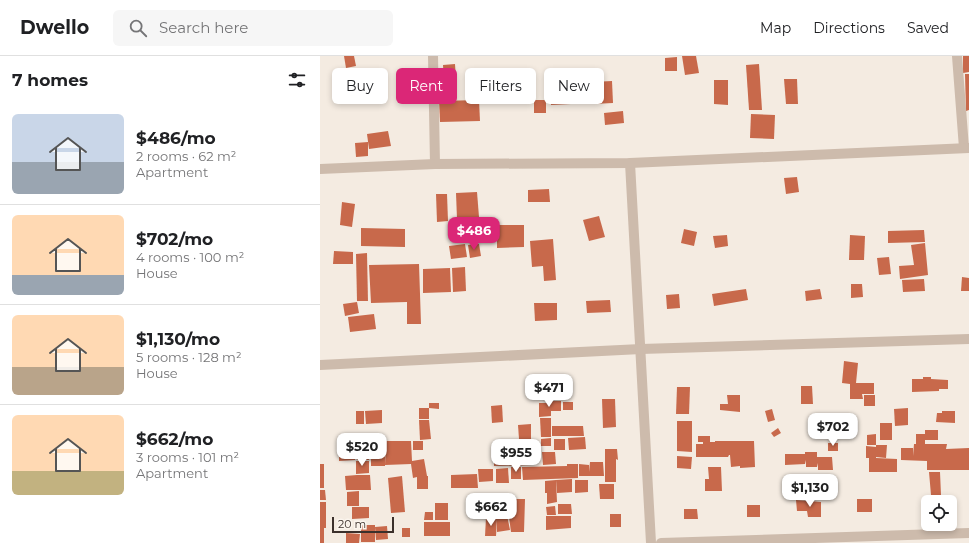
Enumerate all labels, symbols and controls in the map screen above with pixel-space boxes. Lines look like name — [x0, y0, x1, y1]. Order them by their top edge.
search box — [113, 10, 393, 46]
text: Dwello — [20, 16, 89, 39]
icon: search — [127, 17, 149, 39]
text: Search here — [159, 18, 248, 37]
text: Map — [760, 19, 791, 37]
text: Directions — [813, 19, 885, 37]
text: Saved — [907, 19, 949, 37]
chip: Buy — [332, 68, 388, 104]
chip: Rent — [396, 68, 457, 104]
chip: Filters — [465, 68, 536, 104]
chip: New — [544, 68, 604, 104]
icon: filters — [286, 69, 308, 91]
text: 7 homes — [12, 70, 88, 90]
text: $486/mo — [136, 128, 216, 148]
icon: home — [44, 130, 92, 178]
text: 2 rooms · 62 m² — [136, 148, 236, 164]
text: Apartment — [136, 164, 208, 180]
pin: $486 — [450, 217, 498, 251]
text: $486 — [457, 222, 491, 238]
text: $702/mo — [136, 229, 213, 249]
icon: home — [44, 231, 92, 279]
text: 4 rooms · 100 m² — [136, 249, 244, 265]
text: House — [136, 265, 178, 281]
text: $1,130/mo — [136, 329, 220, 349]
icon: home — [44, 331, 92, 379]
text: 5 rooms · 128 m² — [136, 349, 242, 365]
text: House — [136, 365, 178, 381]
pin: $471 — [525, 374, 573, 408]
text: $471 — [534, 379, 564, 395]
pin: $702 — [809, 413, 857, 447]
text: $702 — [817, 418, 849, 434]
text: $662/mo — [136, 429, 213, 449]
icon: home — [44, 431, 92, 479]
pin: $520 — [338, 433, 386, 467]
text: $520 — [346, 438, 378, 454]
pin: $955 — [492, 439, 540, 473]
text: $955 — [500, 444, 532, 460]
text: 3 rooms · 101 m² — [136, 449, 239, 465]
text: Apartment — [136, 465, 208, 481]
pin: $1,130 — [777, 474, 843, 508]
text: $1,130 — [791, 479, 829, 495]
pin: $662 — [467, 493, 515, 527]
map controls — [921, 495, 957, 531]
button: locate — [921, 495, 957, 531]
text: $662 — [475, 498, 507, 514]
scale bar — [332, 515, 394, 534]
text: 20 m — [338, 517, 366, 531]

